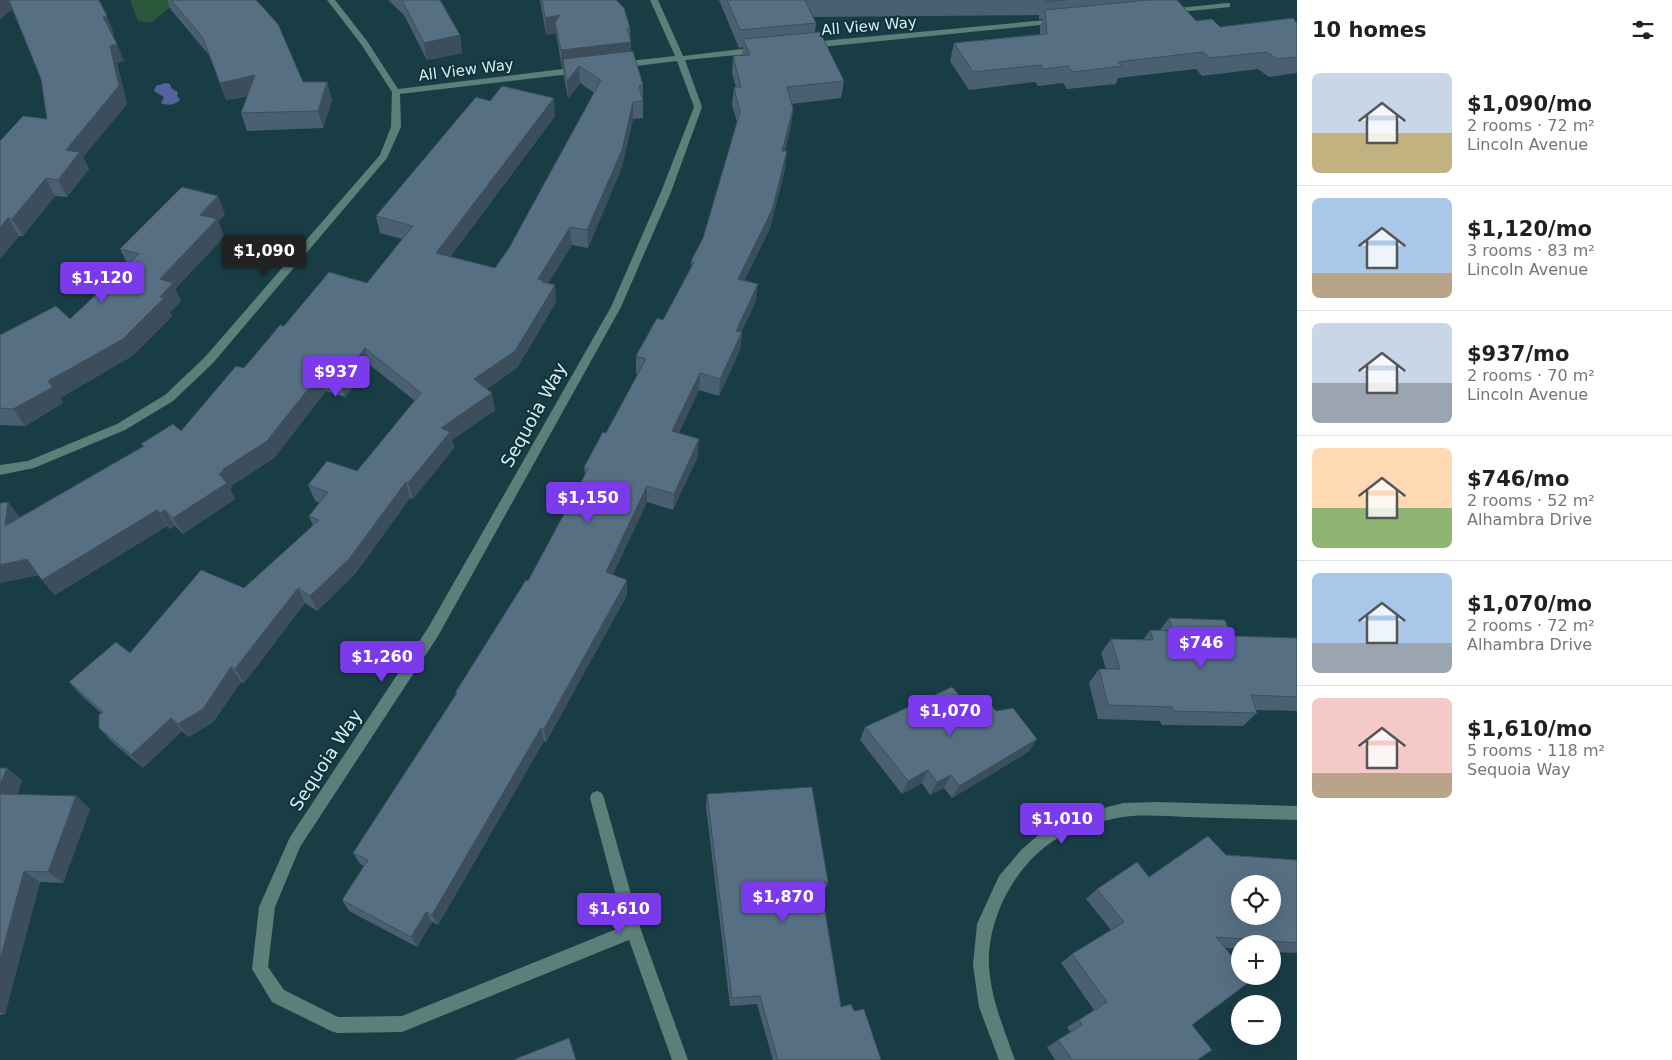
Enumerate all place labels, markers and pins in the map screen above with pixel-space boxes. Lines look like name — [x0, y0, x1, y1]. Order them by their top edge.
pin: $1,090 — [223, 234, 305, 277]
pin: $1,120 — [61, 262, 143, 304]
pin: $937 — [306, 356, 366, 398]
pin: $1,150 — [547, 482, 629, 524]
pin: $746 — [1171, 626, 1231, 669]
pin: $1,260 — [341, 640, 423, 683]
pin: $1,070 — [909, 694, 991, 737]
pin: $1,010 — [1021, 802, 1103, 845]
pin: $1,870 — [742, 880, 824, 923]
pin: $1,610 — [578, 892, 660, 935]

